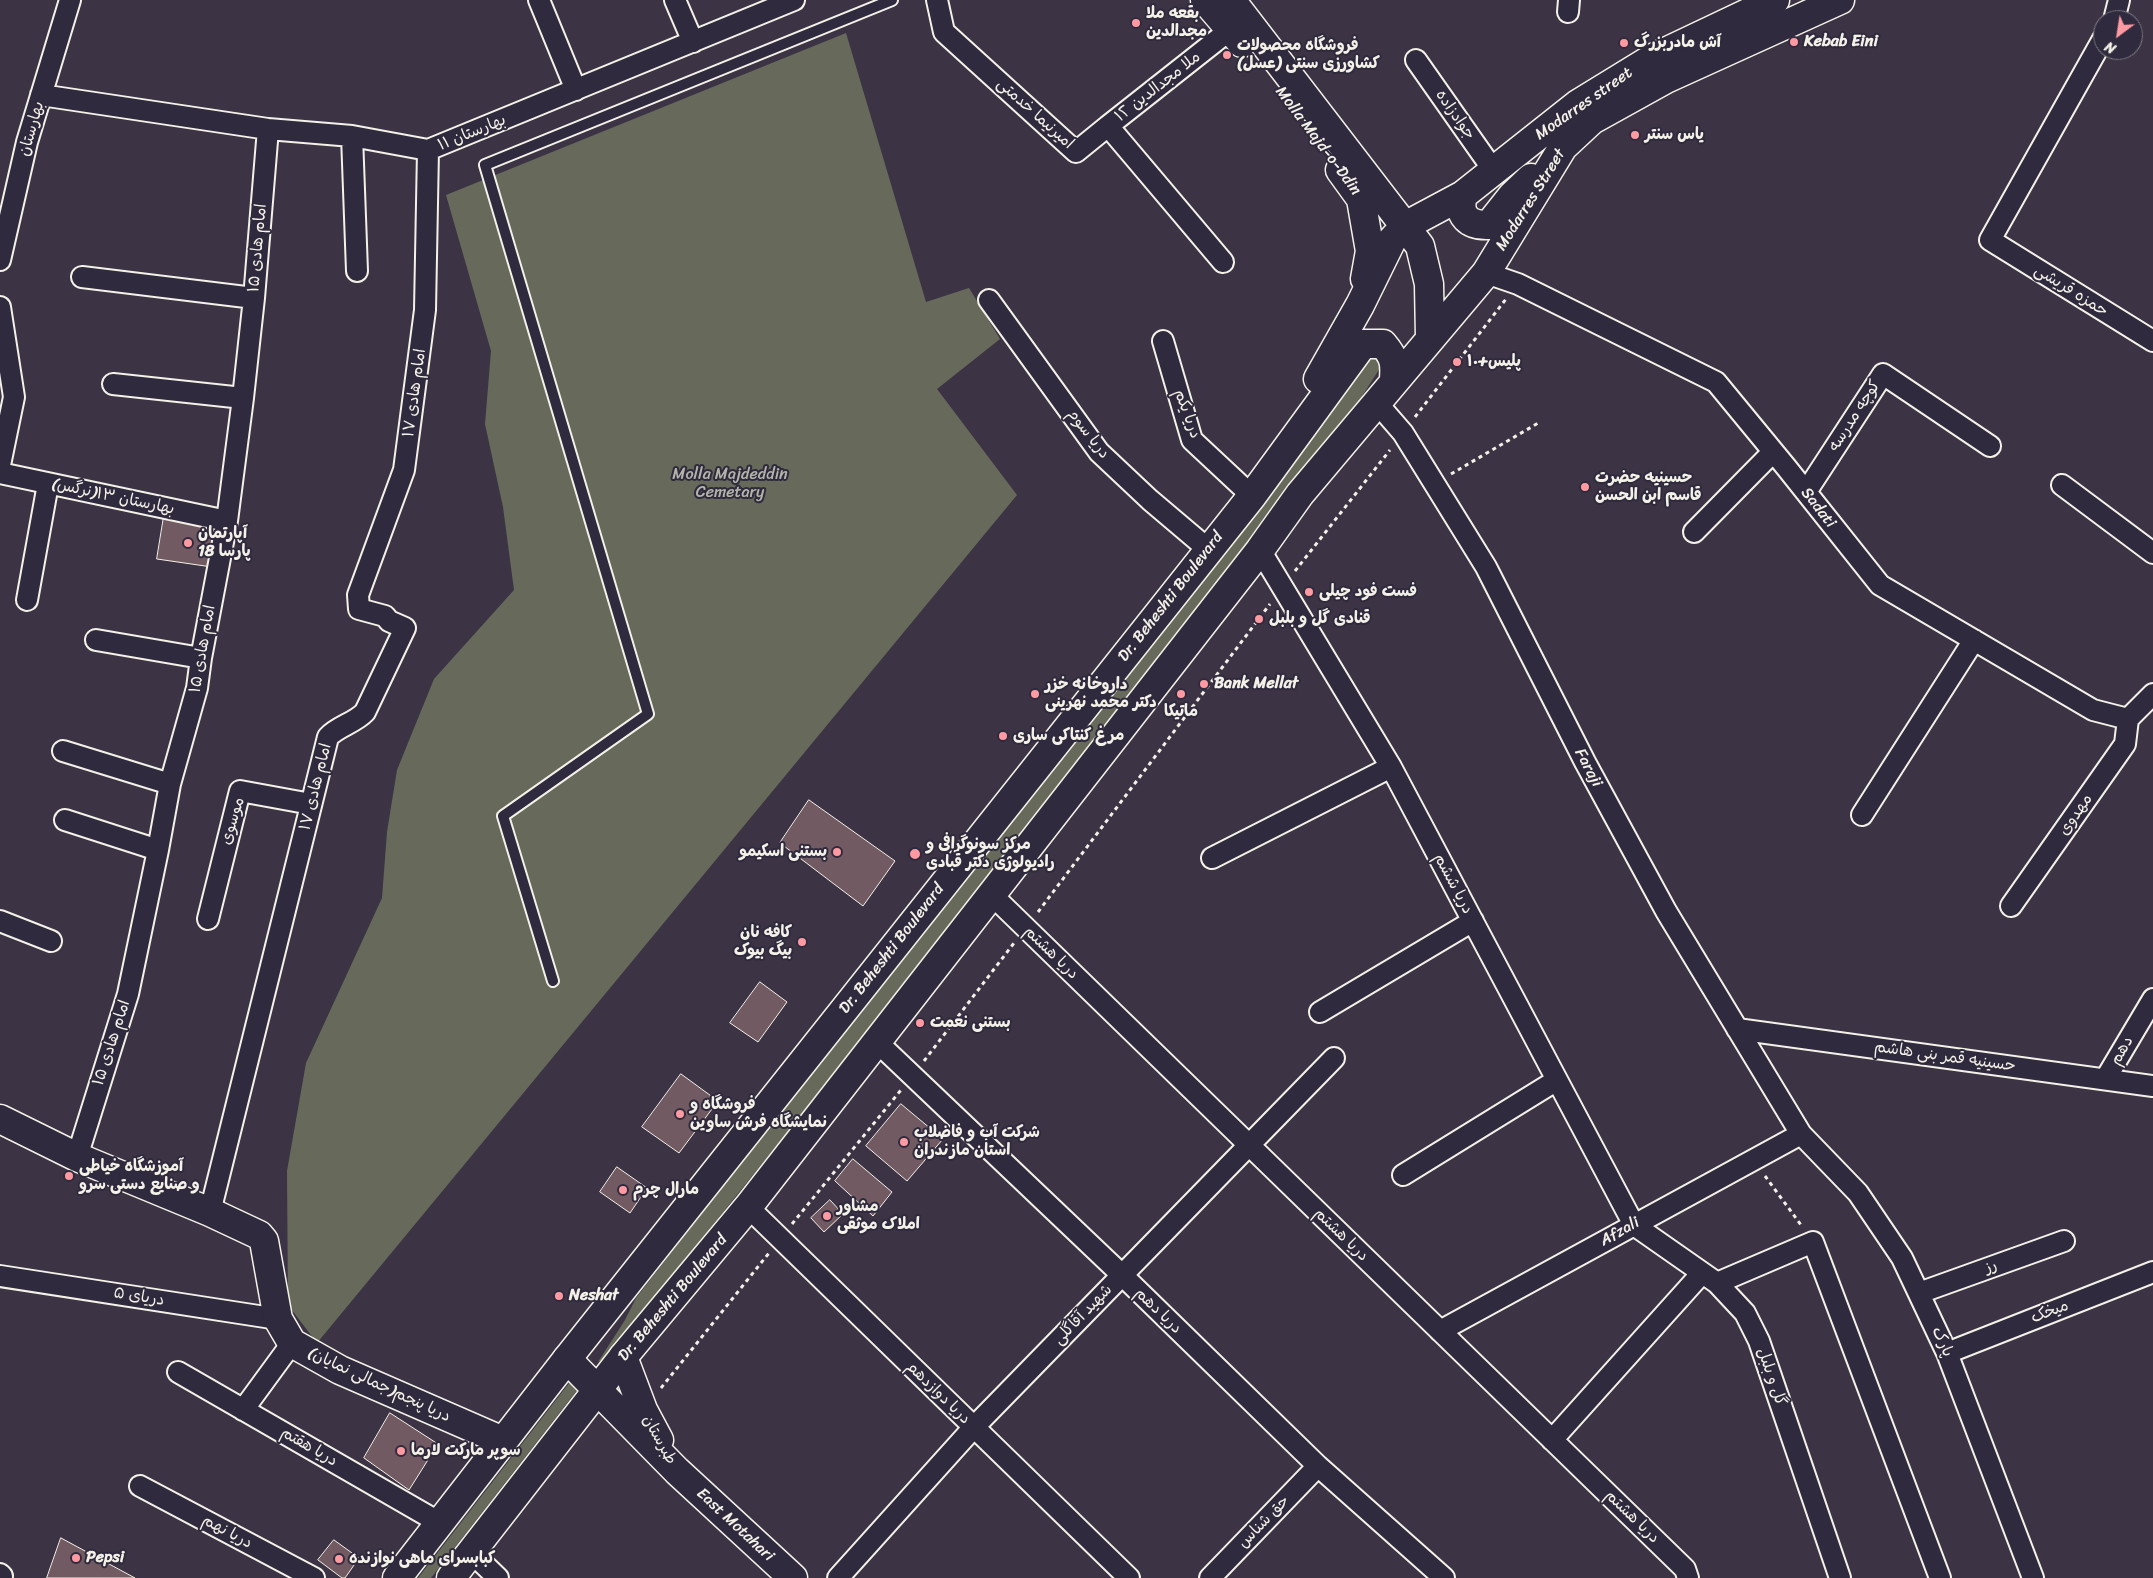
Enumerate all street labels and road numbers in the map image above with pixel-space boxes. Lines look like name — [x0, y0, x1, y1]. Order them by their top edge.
street label: ملا مجدالدین ١٢ — [1111, 48, 1205, 126]
street label: Modarres street — [1532, 63, 1636, 145]
street label: امیرنیما خدمتی — [992, 74, 1078, 154]
street label: Molla Majd-o-Ddin — [1271, 83, 1365, 199]
street label: جوادزاده — [1431, 86, 1479, 144]
street label: بهارستان — [15, 99, 49, 159]
street label: بهارستان ۱۱ — [435, 111, 509, 155]
street label: Modarres Street — [1492, 146, 1570, 254]
street label: امام هادی ۱۵ — [245, 203, 271, 293]
street label: حمزه قریشی — [2031, 261, 2111, 321]
street label: امام هادی ۱۷ — [399, 347, 431, 439]
street label: کوچه مدرسه — [1825, 377, 1885, 455]
street label: دریا یکم — [1169, 387, 1205, 441]
street label: دریا سوم — [1062, 405, 1114, 463]
street label: بهارستان ۱۳(نرگس) — [50, 475, 176, 519]
street label: Sadati — [1796, 484, 1840, 532]
street label: Dr. Beheshti Boulevard — [1114, 528, 1228, 666]
street label: امام هادی ۱۵ — [186, 603, 220, 695]
street label: امام هادی ۱۷ — [296, 741, 336, 833]
street label: Faraji — [1570, 745, 1606, 791]
street label: مهدوی — [2055, 791, 2097, 839]
street label: موسوی — [217, 795, 249, 847]
street label: دریا ششم — [1429, 850, 1477, 918]
street label: Dr. Beheshti Boulevard — [835, 880, 949, 1018]
street label: دریا هشتم — [1020, 922, 1082, 984]
street label: امام هادی ۱۵ — [89, 998, 135, 1088]
street label: دهم — [2106, 1033, 2138, 1069]
street label: حسینیه قمر بنی هاشم — [1873, 1038, 2017, 1076]
street label: دریا هشتم — [1310, 1204, 1372, 1266]
street label: Afzali — [1597, 1213, 1643, 1251]
street label: Dr. Beheshti Boulevard — [614, 1231, 732, 1365]
street label: رز — [1982, 1256, 2000, 1278]
street label: شهید آقاگلی — [1049, 1281, 1117, 1349]
street label: دریای ۵ — [112, 1284, 166, 1310]
street label: دریا دهم — [1130, 1284, 1186, 1338]
street label: میخک — [2028, 1296, 2072, 1328]
street label: پارک — [1927, 1324, 1957, 1360]
street label: دریا پنجم(جمالی نمایان) — [305, 1343, 453, 1427]
street label: گل و بلبل — [1752, 1345, 1790, 1409]
street label: دریا دوازدهم — [902, 1357, 974, 1429]
street label: طبرستان — [638, 1412, 680, 1468]
street label: دریا هقتم — [277, 1423, 341, 1471]
street label: East Motahari — [692, 1484, 778, 1566]
street label: دریا هشتم — [1601, 1486, 1663, 1548]
street label: حق شناس — [1234, 1492, 1294, 1552]
street label: دریا نهم — [199, 1511, 255, 1553]

